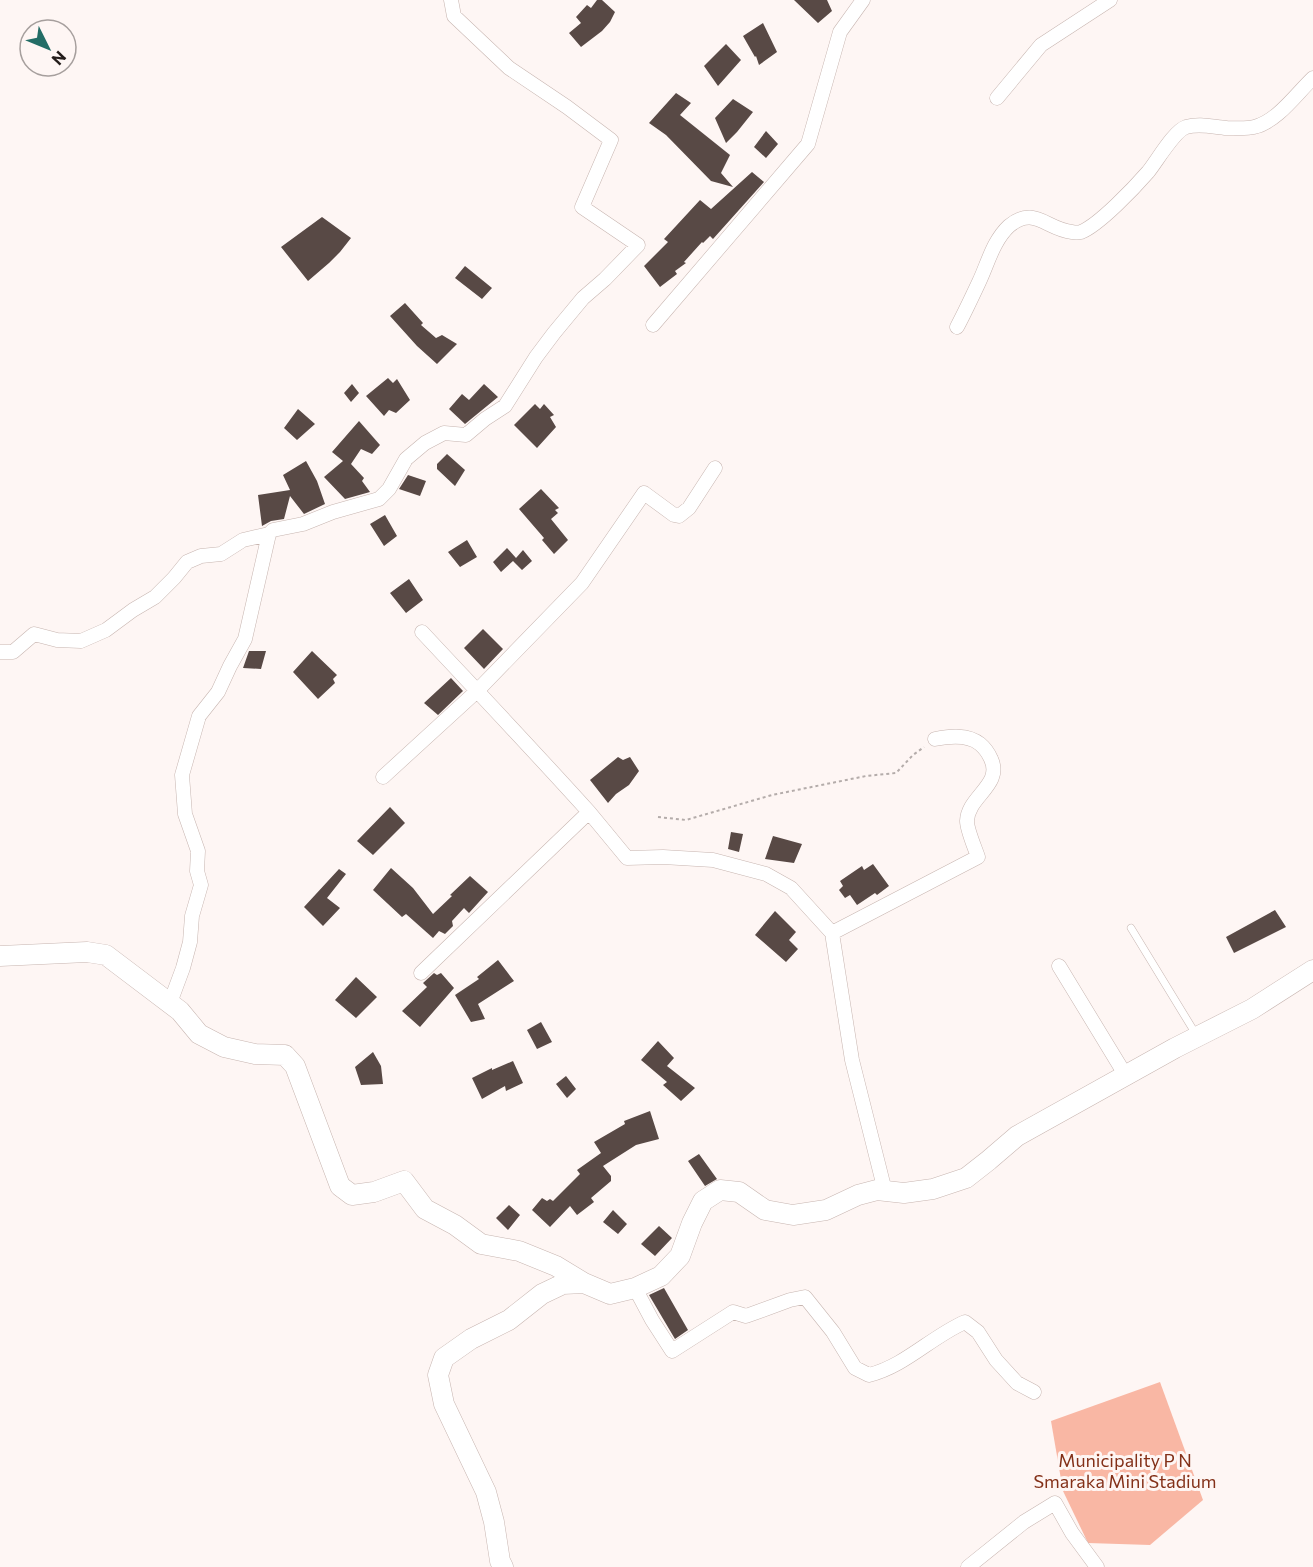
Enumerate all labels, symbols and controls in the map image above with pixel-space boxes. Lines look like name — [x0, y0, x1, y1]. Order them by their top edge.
north arrow — [18, 18, 78, 78]
text: N — [48, 48, 70, 69]
park label: Municipality P N Smaraka Mini Stadium — [1034, 1449, 1216, 1492]

